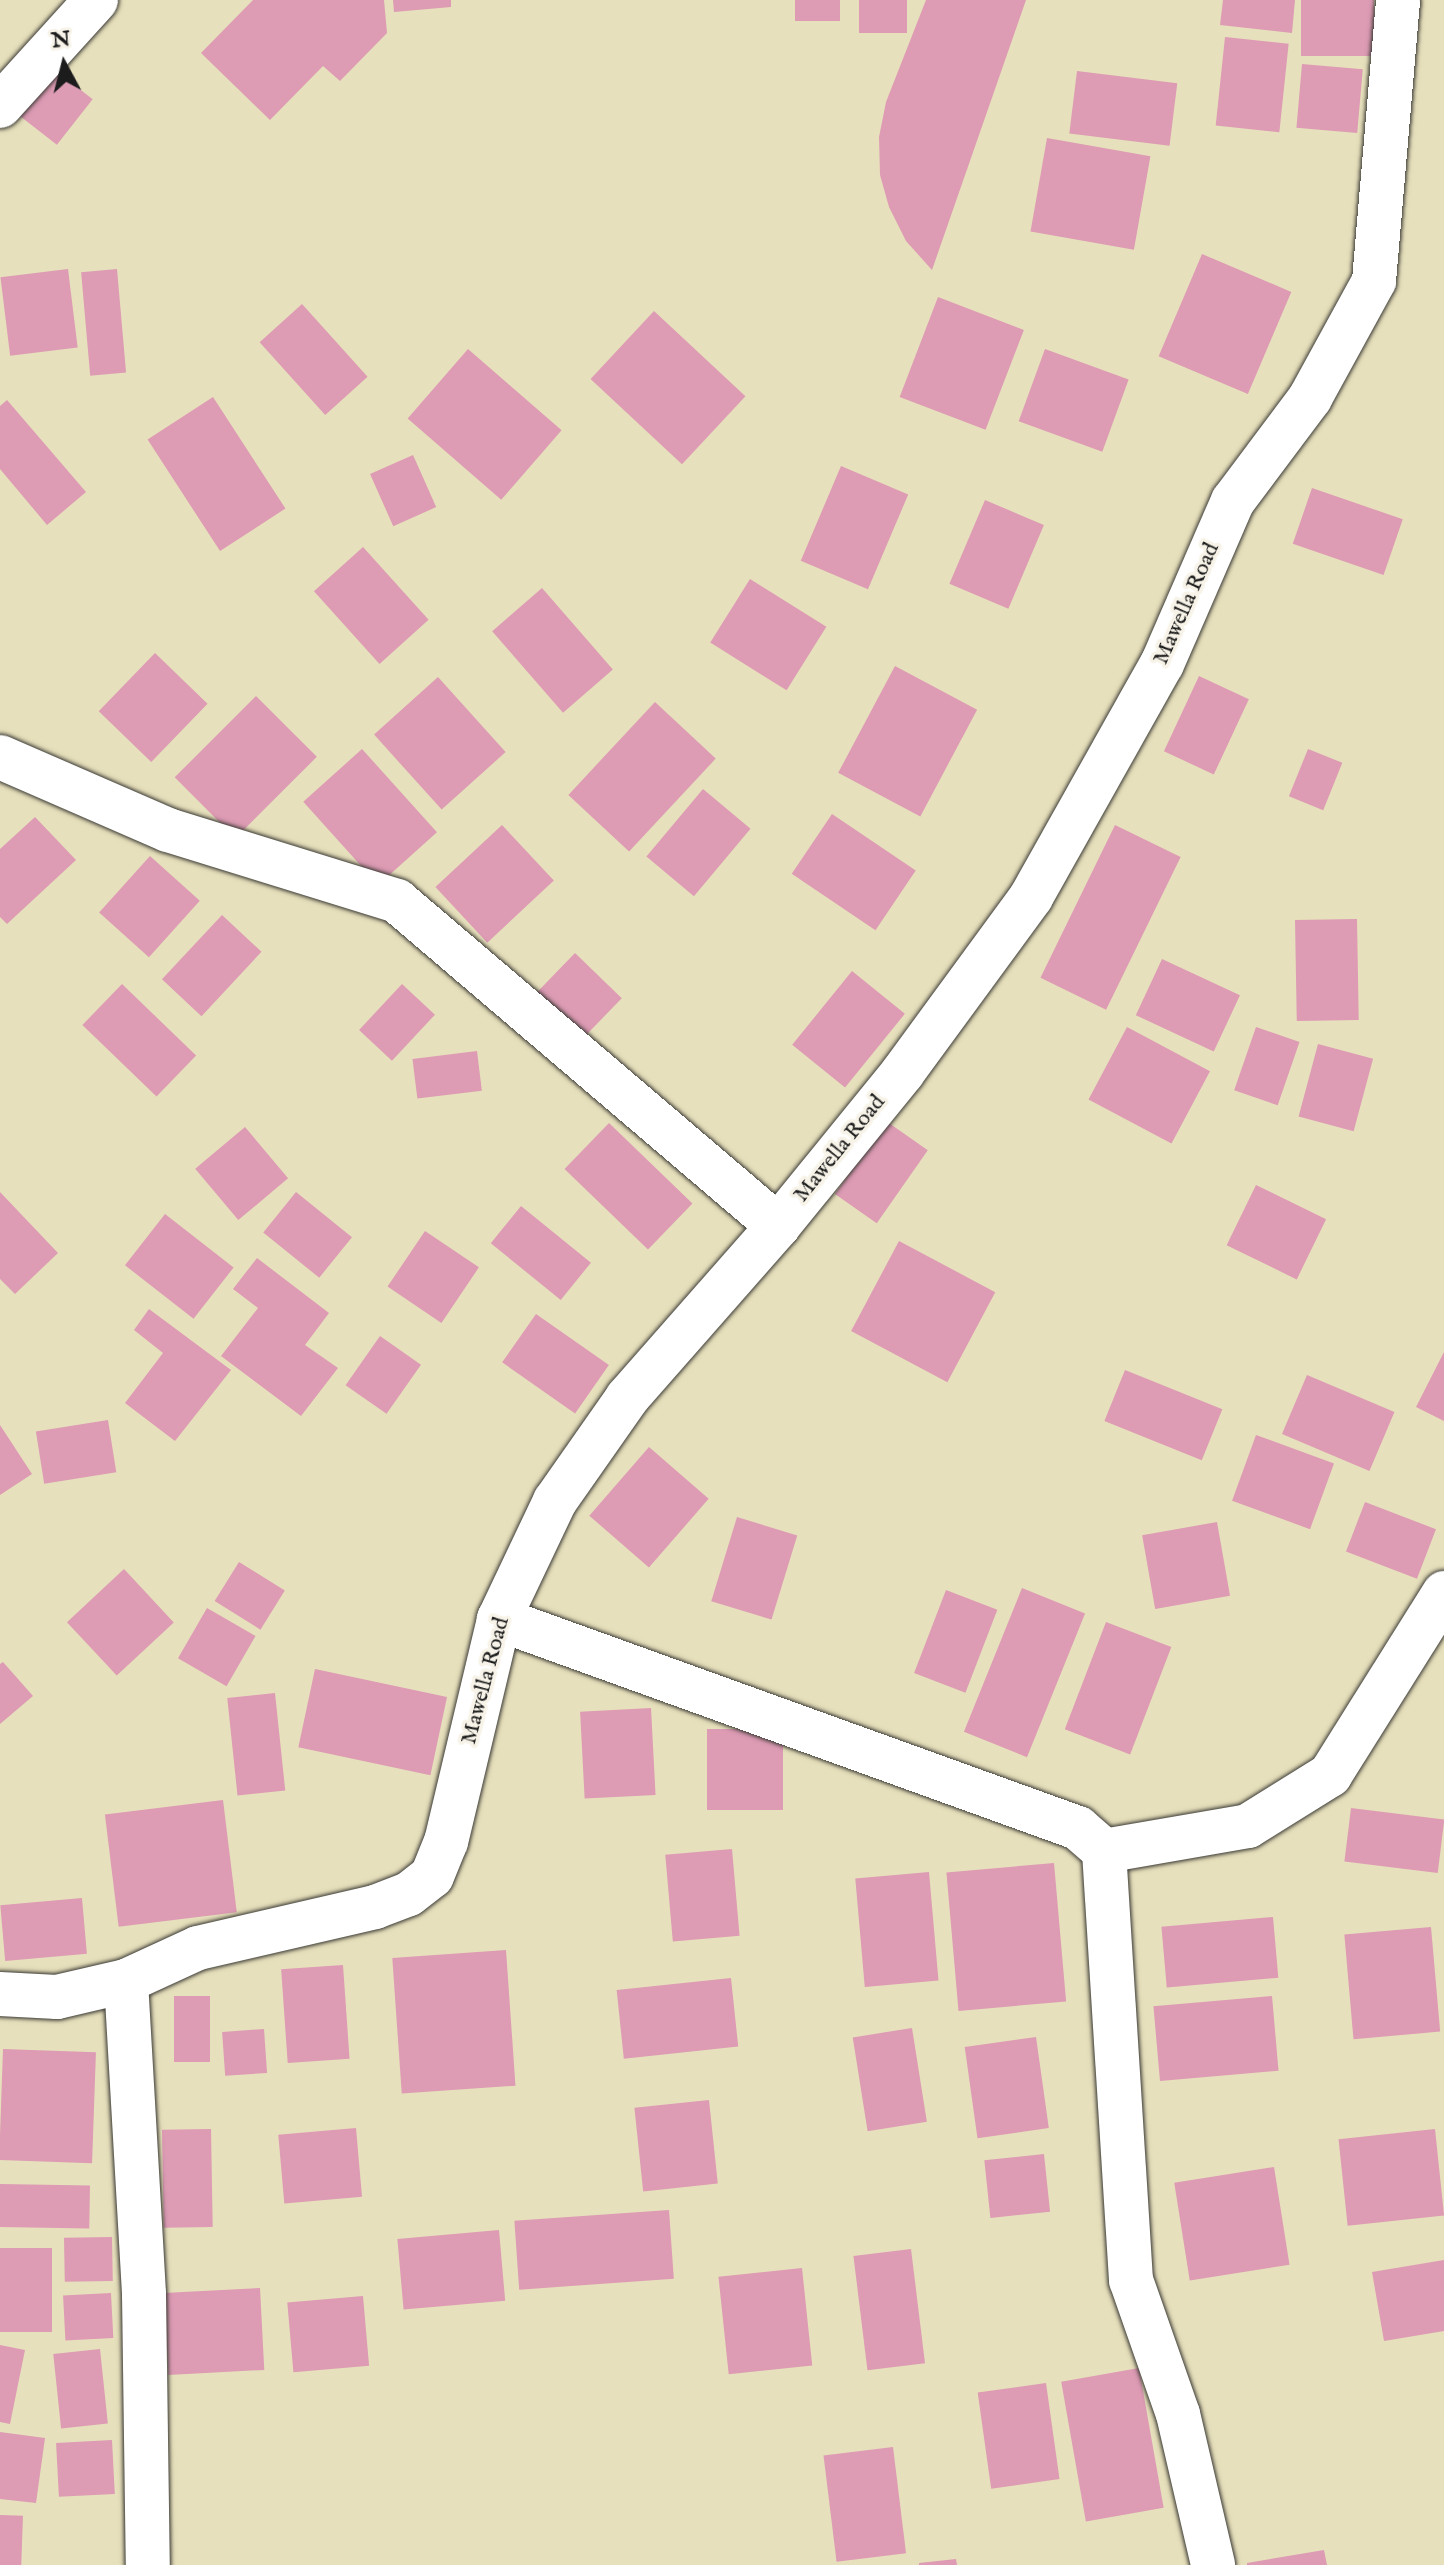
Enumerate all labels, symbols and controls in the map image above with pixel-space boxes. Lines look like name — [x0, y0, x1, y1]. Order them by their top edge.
north arrow — [24, 24, 104, 104]
text: N — [50, 25, 72, 55]
street label: Mawella Road — [1148, 539, 1226, 669]
street label: Mawella Road — [789, 1090, 891, 1208]
street label: Mawella Road — [456, 1615, 516, 1747]

